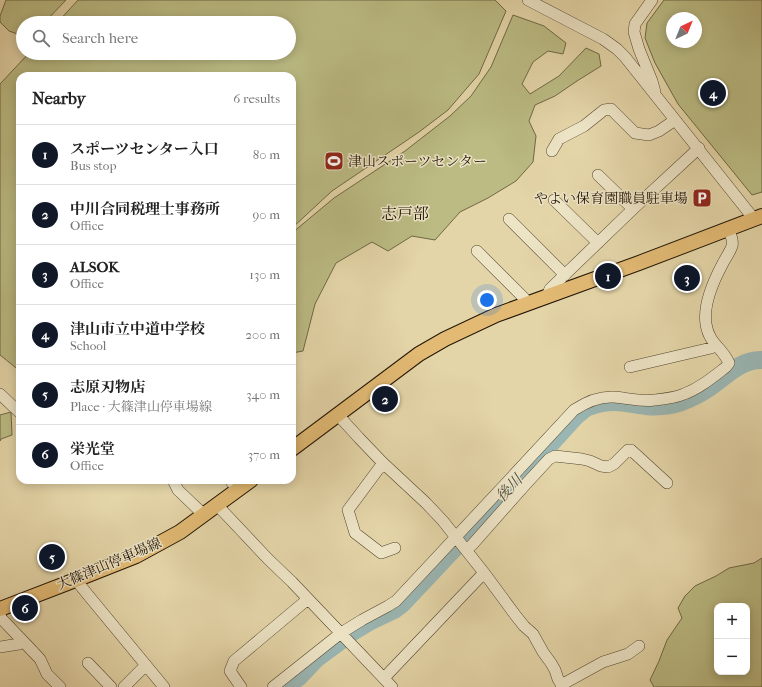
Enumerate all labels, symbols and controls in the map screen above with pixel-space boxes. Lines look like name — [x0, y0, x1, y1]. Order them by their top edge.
north arrow — [666, 12, 702, 48]
search box — [16, 16, 296, 60]
icon: search — [30, 27, 52, 49]
text: Search here — [62, 29, 138, 47]
pin: 4 — [700, 78, 726, 108]
text: Nearby — [32, 88, 86, 108]
text: 6 results — [233, 91, 280, 106]
text: スポーツセンター入口 — [70, 140, 219, 158]
text: 1 — [43, 147, 47, 162]
text: 80 m — [253, 147, 280, 162]
sports icon: 津山スポーツセンター — [323, 150, 345, 172]
place label: 津山スポーツセンター — [348, 153, 487, 170]
text: Bus stop — [70, 158, 116, 173]
parking icon: やよい保育園職員駐車場 — [691, 187, 713, 209]
place label: やよい保育園職員駐車場 — [534, 190, 688, 207]
text: 中川合同税理士事務所 — [70, 200, 220, 218]
district label: 志戸部 — [381, 204, 429, 223]
text: 2 — [42, 207, 48, 222]
text: 90 m — [252, 207, 280, 222]
text: Office — [70, 218, 104, 233]
text: ALSOK — [70, 258, 119, 276]
pin: 1 — [595, 261, 621, 291]
pin: 3 — [674, 263, 700, 293]
text: 3 — [42, 267, 48, 282]
text: 130 m — [249, 267, 280, 282]
text: Office — [70, 276, 104, 291]
your location — [477, 290, 497, 310]
text: 津山市立中道中学校 — [70, 320, 205, 338]
text: 4 — [41, 327, 49, 342]
text: 200 m — [245, 327, 280, 342]
text: School — [70, 338, 106, 353]
text: 志原刃物店 — [70, 378, 145, 396]
pin: 2 — [372, 384, 398, 414]
text: 5 — [42, 387, 48, 402]
text: 340 m — [246, 387, 280, 402]
text: Place · 大篠津山停車場線 — [70, 399, 212, 414]
text: 栄光堂 — [70, 440, 115, 458]
text: 6 — [41, 447, 49, 462]
text: 370 m — [248, 447, 280, 462]
text: Office — [70, 458, 104, 473]
water label: 後川 — [492, 469, 527, 505]
street label: 大篠津山停車場線 — [54, 534, 164, 594]
pin: 5 — [39, 542, 65, 572]
pin: 6 — [12, 593, 38, 623]
map controls — [714, 603, 750, 675]
button: + — [714, 603, 750, 639]
button: − — [714, 639, 750, 675]

